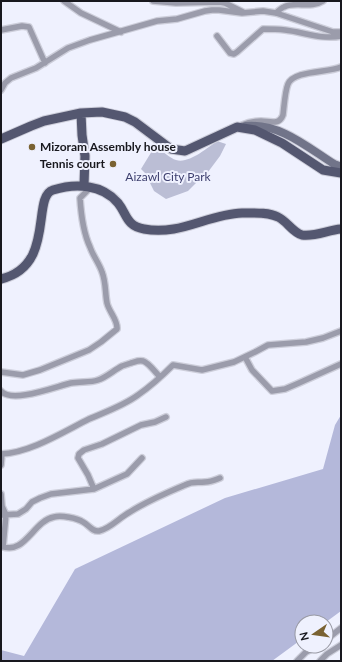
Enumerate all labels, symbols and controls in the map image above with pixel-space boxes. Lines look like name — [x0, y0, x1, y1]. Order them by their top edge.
place label: Mizoram Assembly house — [40, 139, 176, 154]
marker: Mizoram Assembly house — [27, 142, 37, 152]
place label: Tennis court — [40, 156, 106, 171]
marker: Tennis court — [108, 159, 118, 169]
park label: Aizawl City Park — [125, 169, 212, 184]
north arrow — [294, 614, 334, 654]
text: N — [296, 631, 311, 642]

